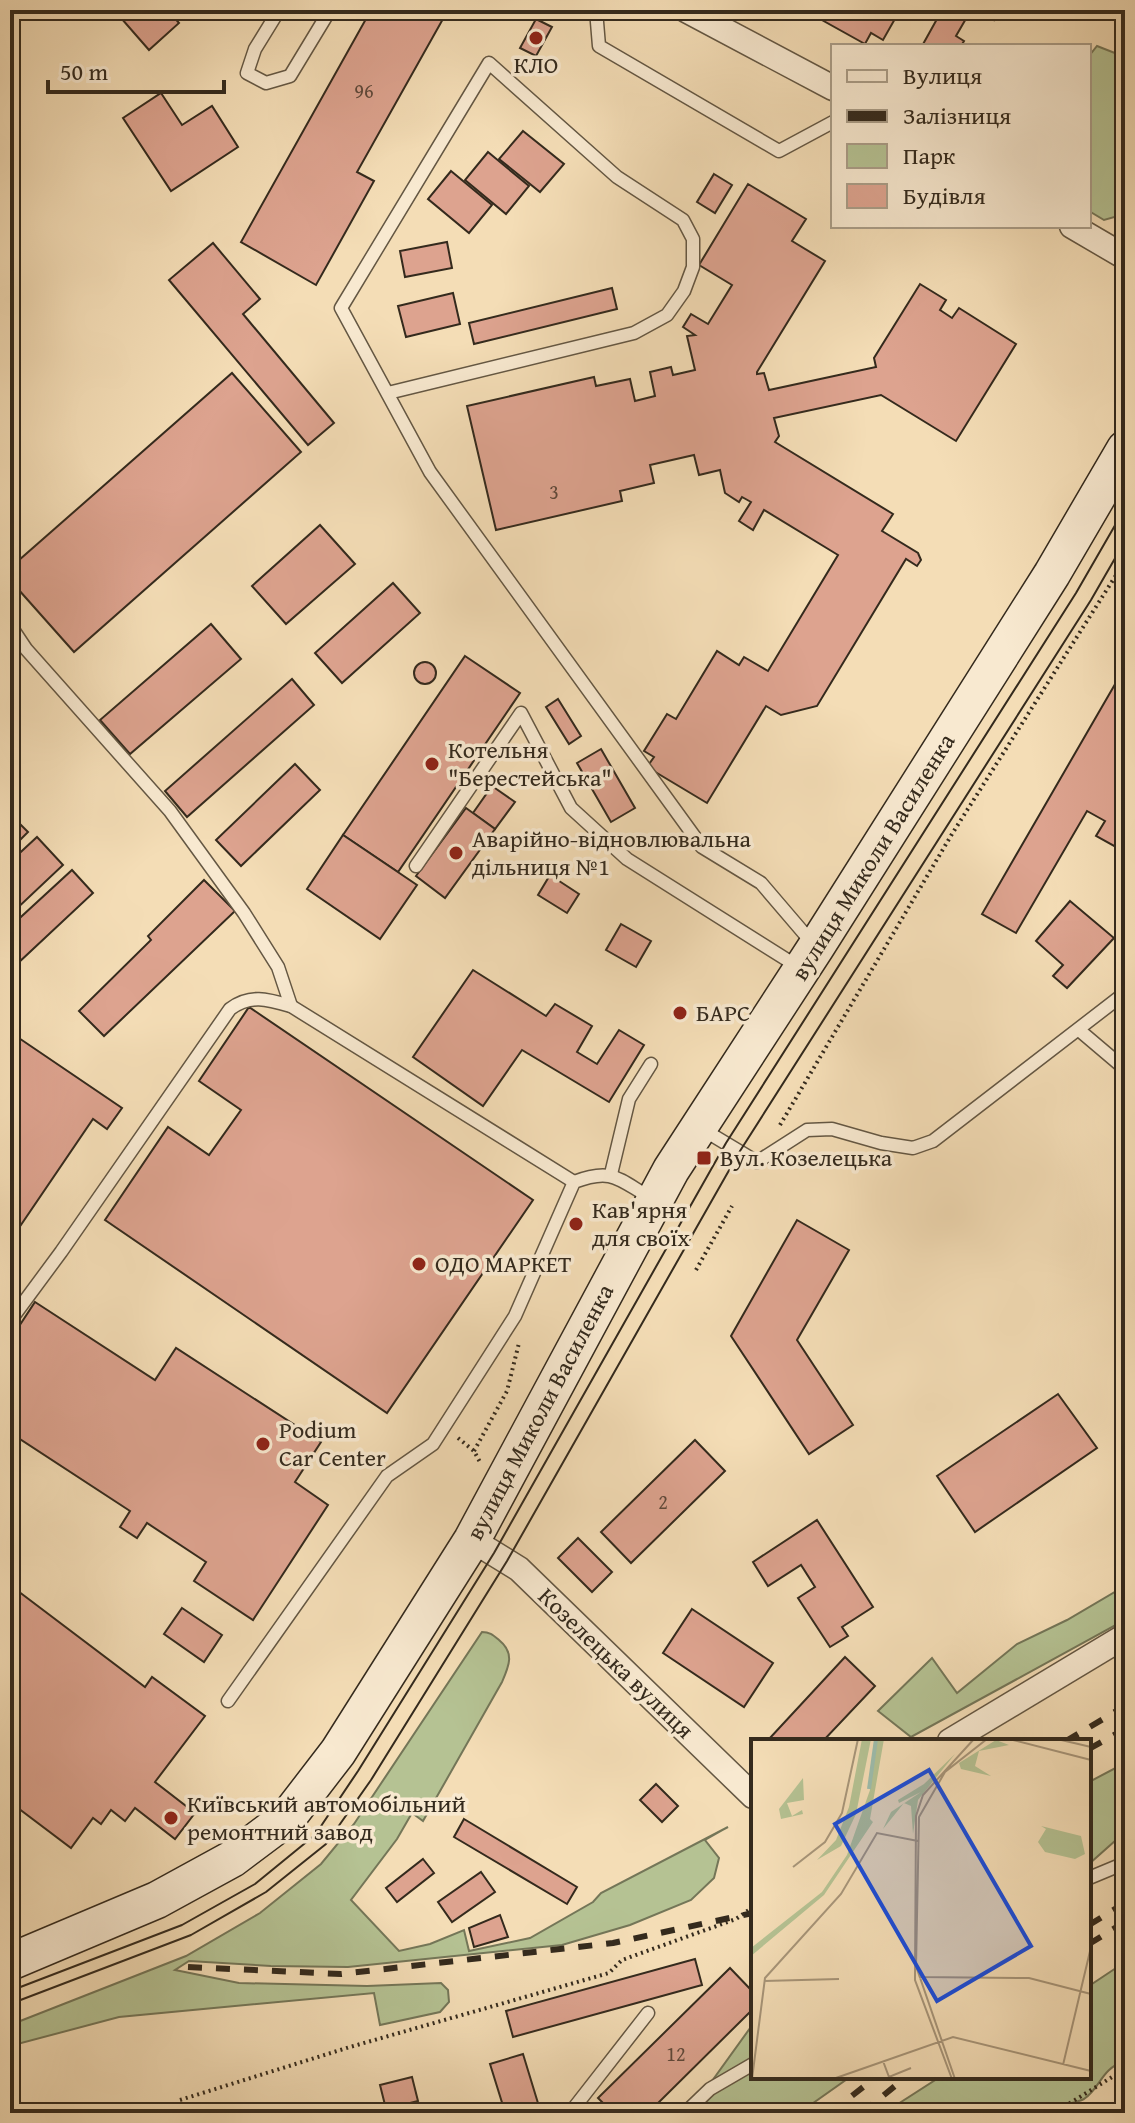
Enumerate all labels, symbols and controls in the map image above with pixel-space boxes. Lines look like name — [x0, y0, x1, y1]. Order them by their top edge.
marker: КЛО — [527, 29, 545, 47]
scale bar — [48, 44, 224, 94]
legend — [831, 44, 1091, 228]
place label: КЛО — [514, 47, 558, 82]
text: 50 m — [60, 54, 108, 89]
text: Вулиця — [903, 58, 982, 93]
house number: 96 — [354, 76, 374, 105]
text: Залізниця — [903, 98, 1011, 133]
text: Парк — [903, 138, 956, 173]
text: Будівля — [903, 178, 986, 213]
house number: 3 — [549, 477, 559, 506]
street label: вулиця Миколи Василенка — [782, 726, 963, 987]
place label: Котельня "Берестейська" — [448, 732, 612, 795]
marker: Котельня "Берестейська" — [423, 755, 441, 773]
place label: Аварійно-відновлювальна дільниця №1 — [472, 821, 752, 884]
marker: Аварійно-відновлювальна дільниця №1 — [447, 844, 465, 862]
place label: БАРС — [696, 995, 750, 1030]
marker: БАРС — [671, 1004, 689, 1022]
place label: Вул. Козелецька — [720, 1140, 893, 1175]
marker: Вул. Козелецька — [695, 1149, 713, 1167]
place label: Кав'ярня для своїх — [592, 1192, 691, 1255]
marker: Кав'ярня для своїх — [567, 1215, 585, 1233]
place label: ОДО МАРКЕТ — [435, 1246, 571, 1281]
marker: ОДО МАРКЕТ — [410, 1255, 428, 1273]
street label: вулиця Миколи Василенка — [457, 1277, 622, 1546]
place label: Podium Car Center — [279, 1412, 386, 1475]
marker: Podium Car Center — [254, 1435, 272, 1453]
house number: 2 — [658, 1487, 668, 1516]
street label: Козелецька вулиця — [531, 1579, 702, 1746]
inset map — [751, 1739, 1091, 2079]
place label: Київський автомобільний ремонтний завод — [187, 1786, 466, 1849]
marker: Київський автомобільний ремонтний завод — [162, 1809, 180, 1827]
house number: 12 — [666, 2039, 686, 2068]

